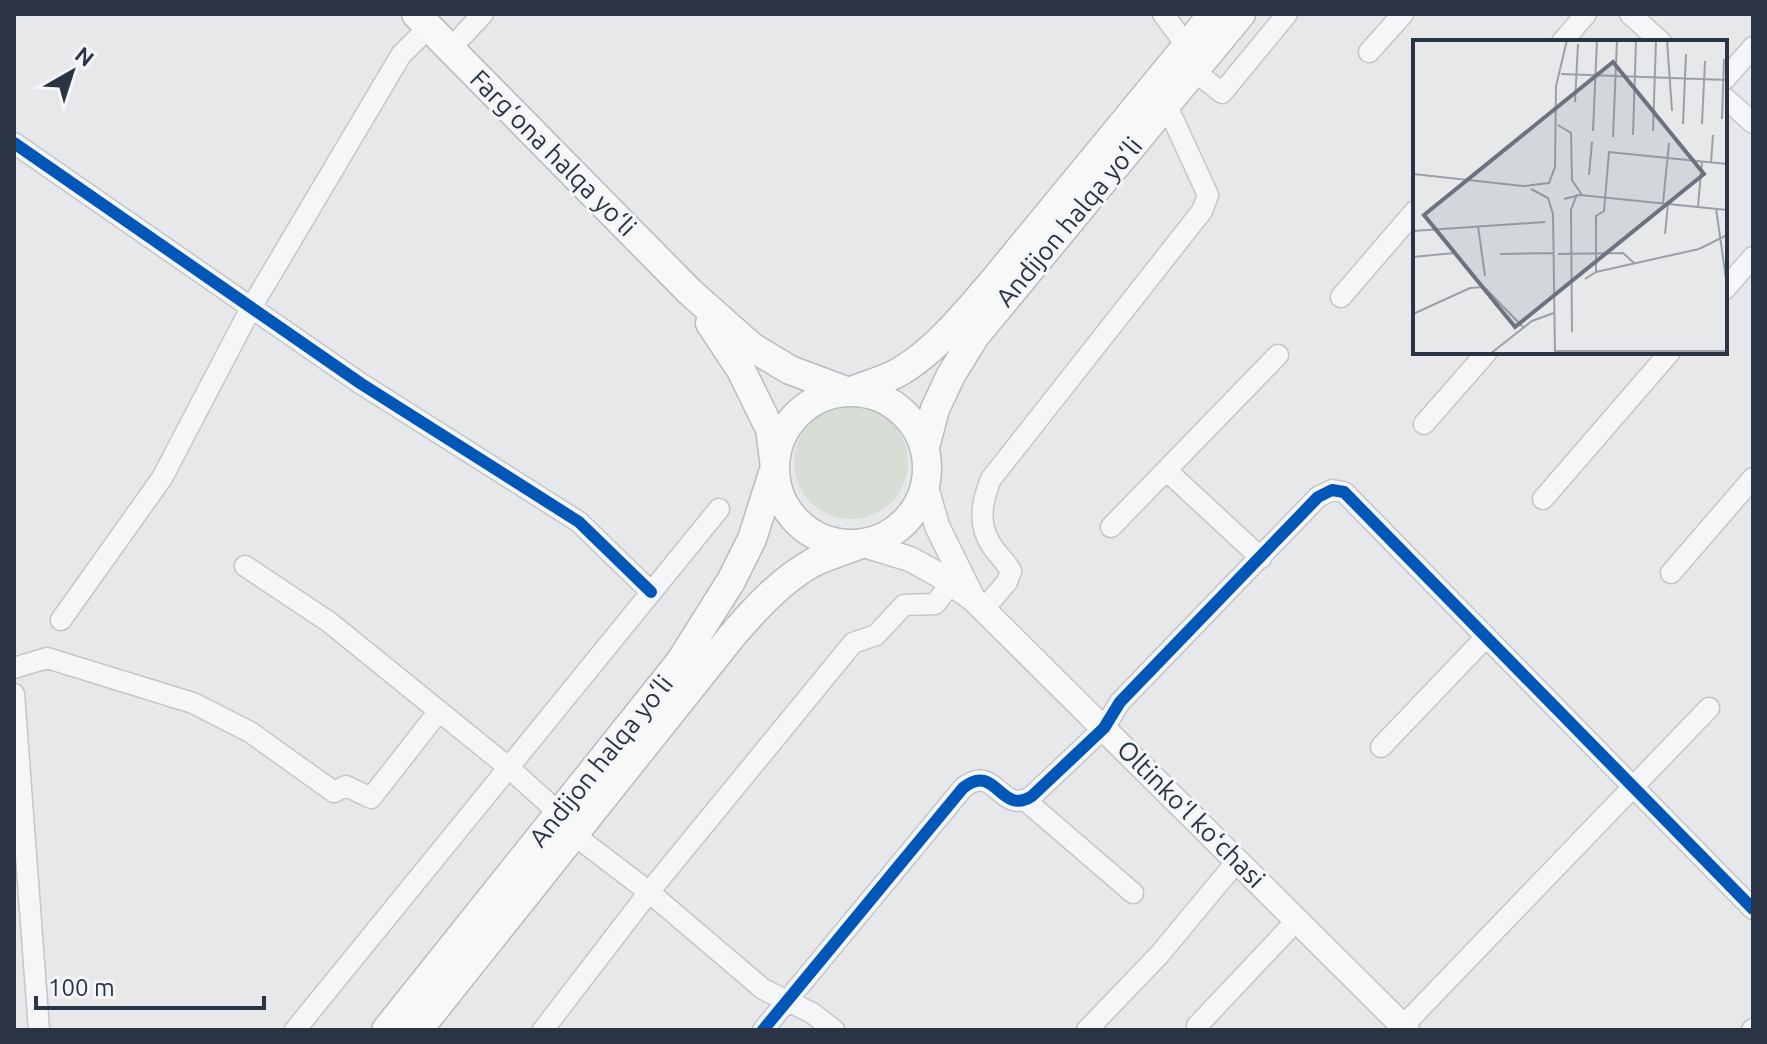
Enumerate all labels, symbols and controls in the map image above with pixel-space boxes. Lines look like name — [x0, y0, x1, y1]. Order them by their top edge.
north arrow — [32, 32, 112, 112]
inset map — [1413, 40, 1727, 354]
text: N — [71, 41, 99, 71]
street label: Farg‘ona halqa yo‘li — [465, 64, 642, 241]
street label: Andijon halqa yo‘li — [989, 131, 1148, 312]
street label: Andijon halqa yo‘li — [523, 669, 678, 852]
street label: Oltinkoʻl koʻchasi — [1112, 734, 1271, 893]
scale bar — [36, 960, 264, 1010]
text: 100 m — [48, 974, 115, 1001]

